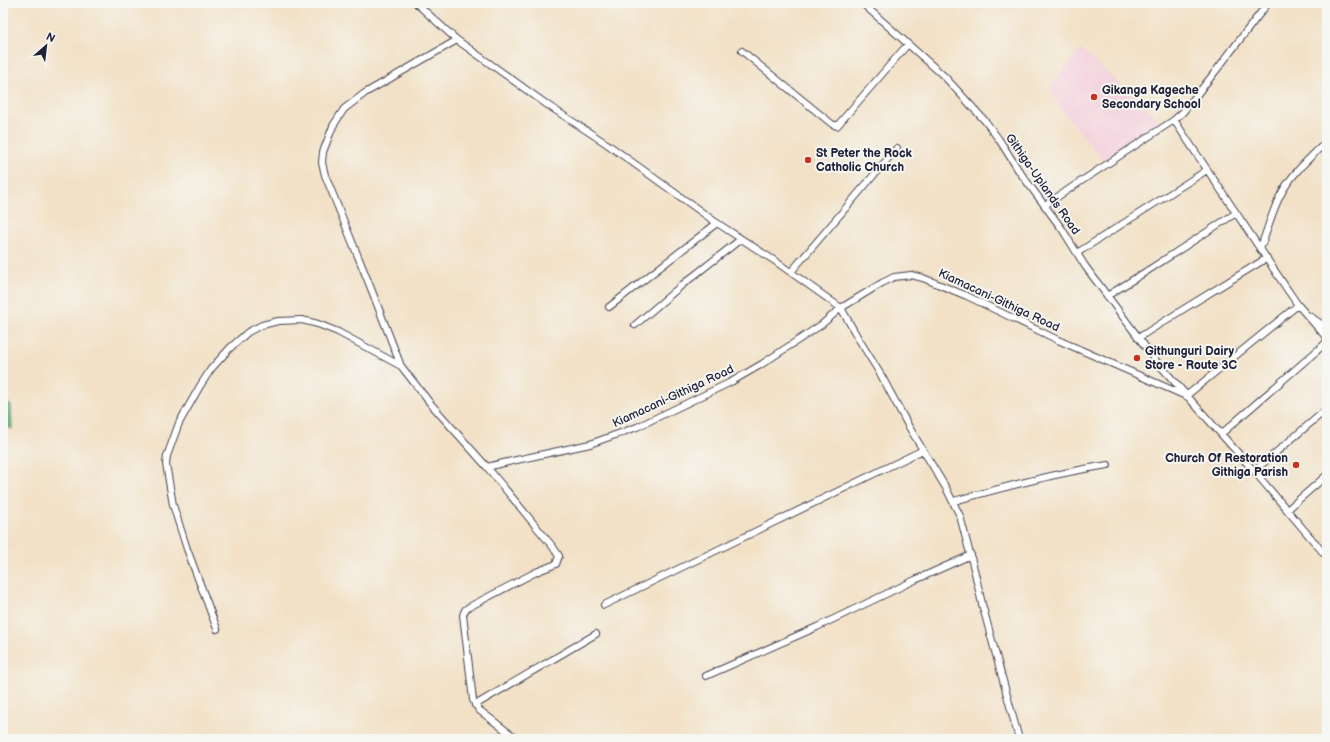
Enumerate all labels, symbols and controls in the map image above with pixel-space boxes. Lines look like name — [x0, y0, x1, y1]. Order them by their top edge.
north arrow — [26, 26, 66, 66]
text: N — [44, 30, 57, 45]
place label: Gikanga Kageche Secondary School — [1102, 83, 1201, 112]
marker: Gikanga Kageche Secondary School — [1089, 92, 1099, 102]
street label: Githiga-Uplands Road — [1002, 131, 1083, 238]
place label: St Peter the Rock Catholic Church — [816, 146, 912, 175]
marker: St Peter the Rock Catholic Church — [803, 155, 813, 165]
street label: Kiamacani-Githiga Road — [936, 266, 1062, 335]
place label: Githunguri Dairy Store - Route 3C — [1145, 344, 1238, 373]
marker: Githunguri Dairy Store - Route 3C — [1132, 353, 1142, 363]
street label: Kiamacani-Githiga Road — [610, 362, 736, 431]
place label: Church Of Restoration Githiga Parish — [1165, 451, 1288, 480]
marker: Church Of Restoration Githiga Parish — [1291, 460, 1301, 470]

